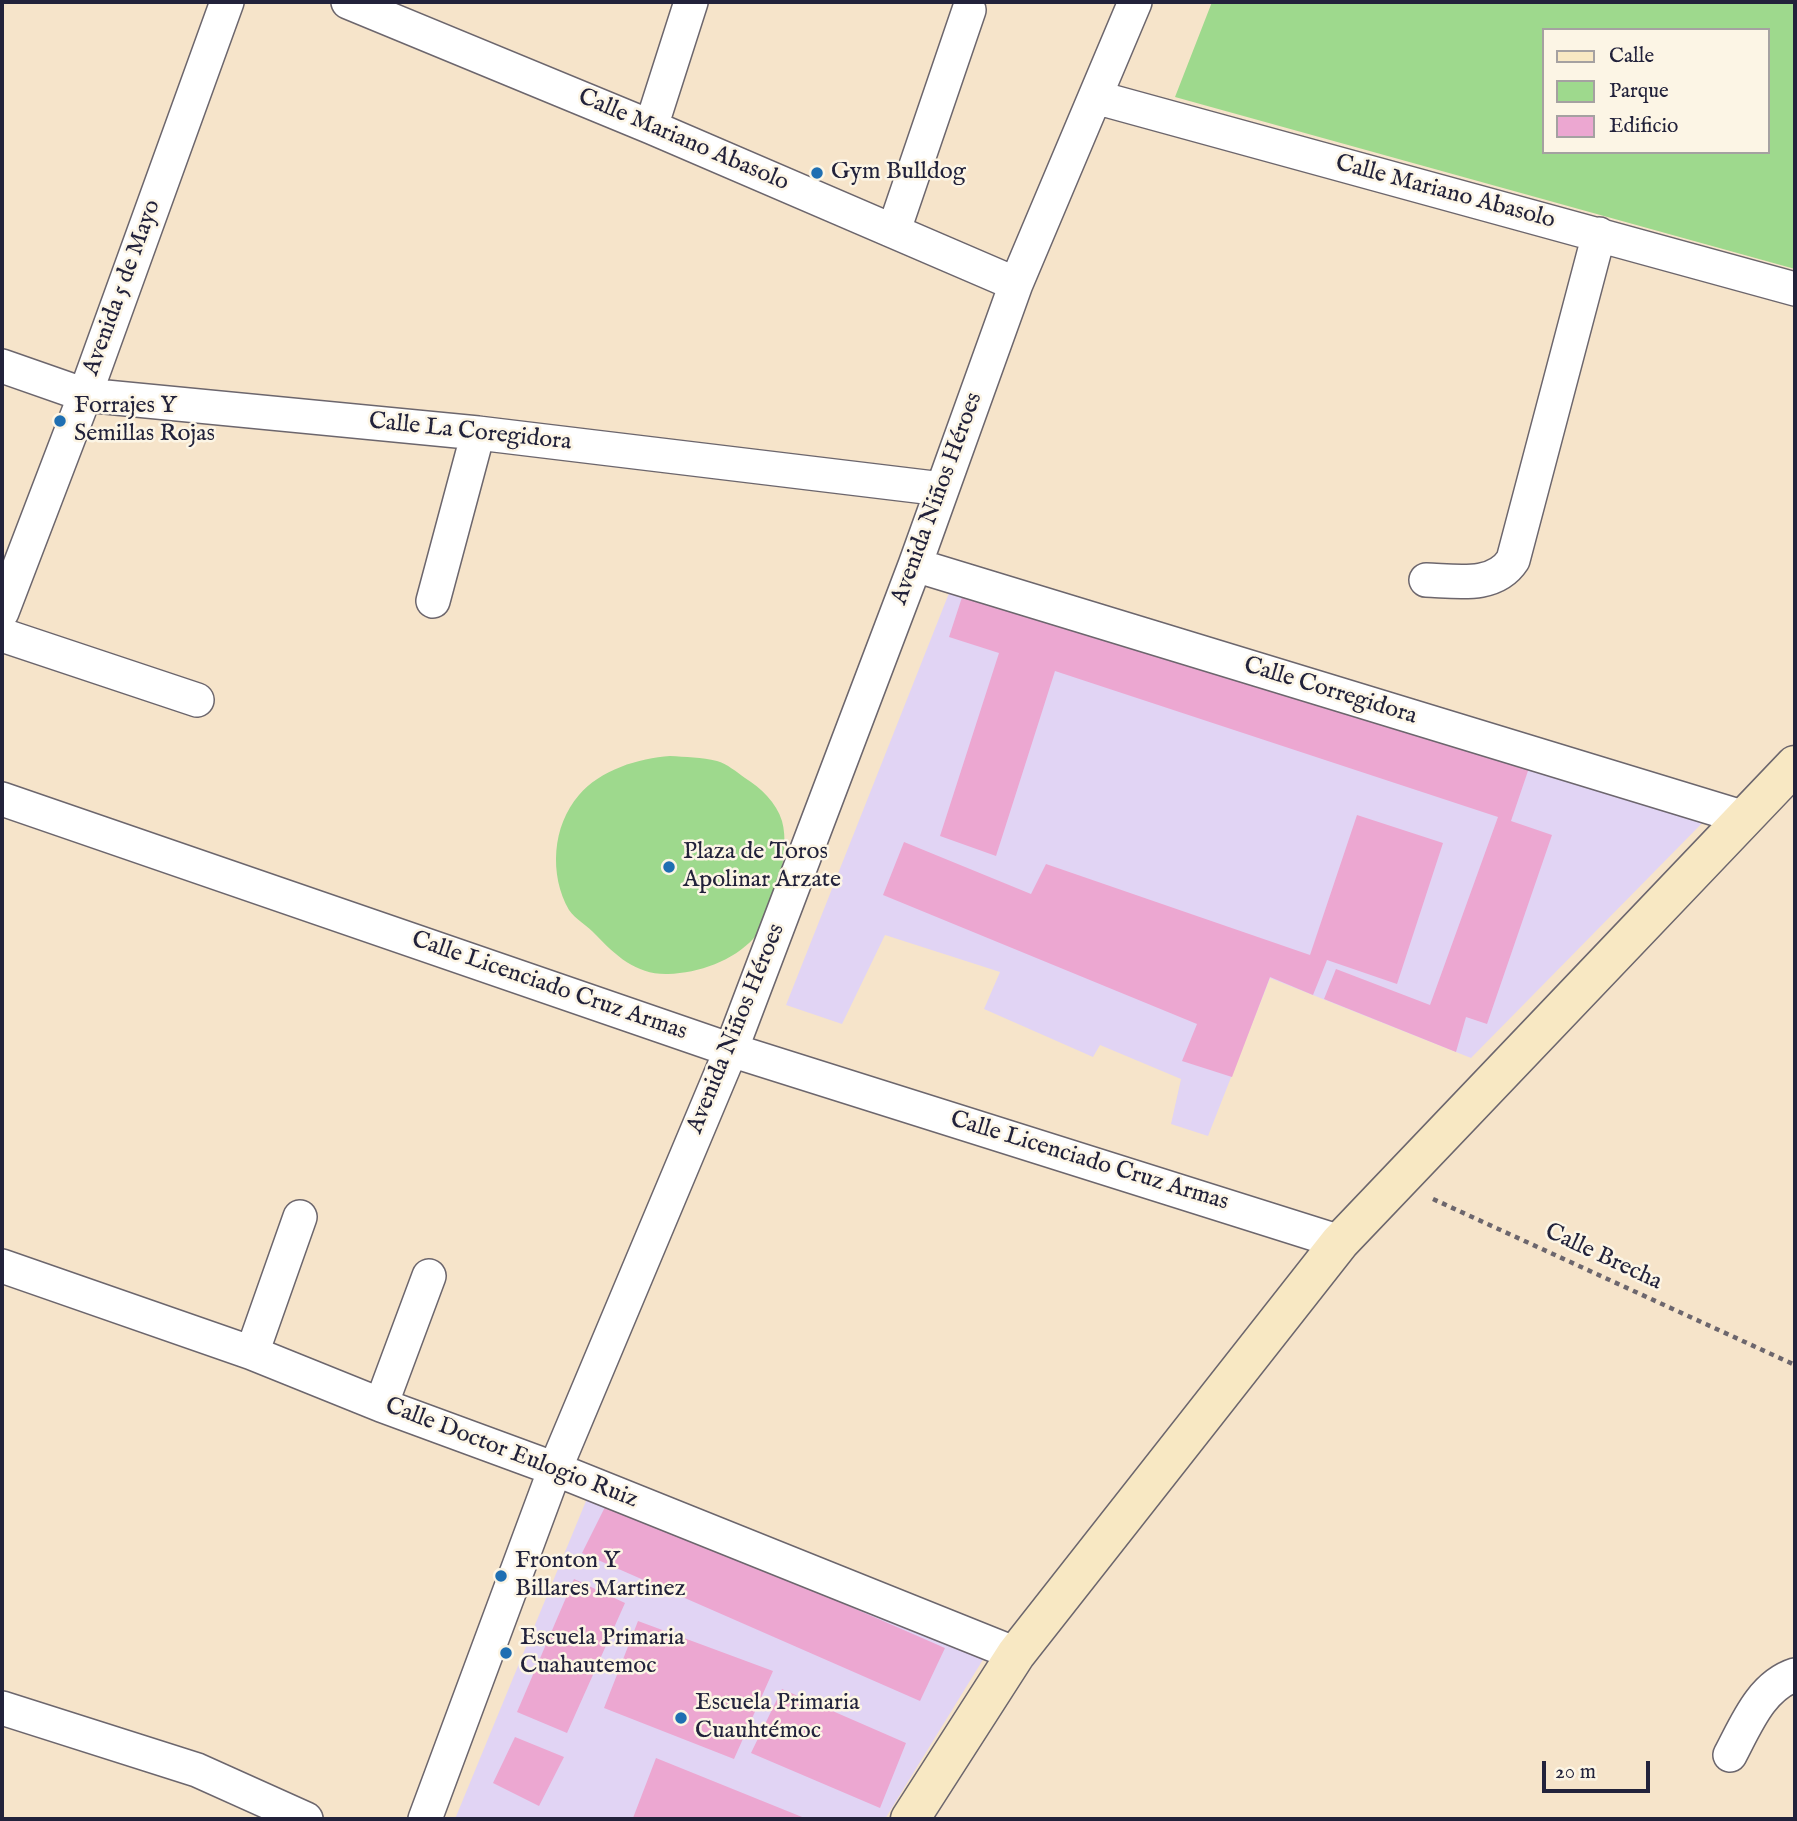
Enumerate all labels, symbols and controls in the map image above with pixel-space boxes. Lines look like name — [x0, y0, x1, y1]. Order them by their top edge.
legend — [1542, 28, 1769, 154]
text: Calle — [1609, 43, 1654, 70]
text: Parque — [1609, 78, 1669, 105]
street label: Calle Mariano Abasolo — [573, 84, 793, 198]
text: Edificio — [1609, 113, 1678, 140]
street label: Calle Mariano Abasolo — [1332, 150, 1558, 236]
place label: Gym Bulldog — [831, 159, 966, 187]
marker: Gym Bulldog — [809, 165, 825, 181]
street label: Avenida 5 de Mayo — [78, 196, 168, 380]
street label: Avenida Niños Héroes — [886, 389, 990, 609]
place label: Forrajes Y Semillas Rojas — [74, 393, 215, 449]
street label: Calle La Coregidora — [367, 408, 573, 458]
marker: Forrajes Y Semillas Rojas — [52, 413, 68, 429]
street label: Calle Corregidora — [1240, 652, 1420, 732]
place label: Plaza de Toros Apolinar Arzate — [683, 839, 841, 895]
marker: Plaza de Toros Apolinar Arzate — [661, 859, 677, 875]
street label: Avenida Niños Héroes — [682, 920, 792, 1138]
street label: Calle Licenciado Cruz Armas — [407, 926, 691, 1048]
street label: Calle Licenciado Cruz Armas — [946, 1106, 1232, 1218]
street label: Calle Brecha — [1540, 1218, 1666, 1298]
street label: Calle Doctor Eulogio Ruiz — [381, 1392, 641, 1516]
place label: Fronton Y Billares Martinez — [515, 1548, 686, 1604]
marker: Fronton Y Billares Martinez — [493, 1568, 509, 1584]
place label: Escuela Primaria Cuahautemoc — [520, 1625, 685, 1681]
marker: Escuela Primaria Cuahautemoc — [498, 1645, 514, 1661]
place label: Escuela Primaria Cuauhtémoc — [695, 1690, 860, 1746]
marker: Escuela Primaria Cuauhtémoc — [673, 1710, 689, 1726]
scale bar — [1545, 1748, 1654, 1792]
text: 20 m — [1555, 1759, 1596, 1786]

